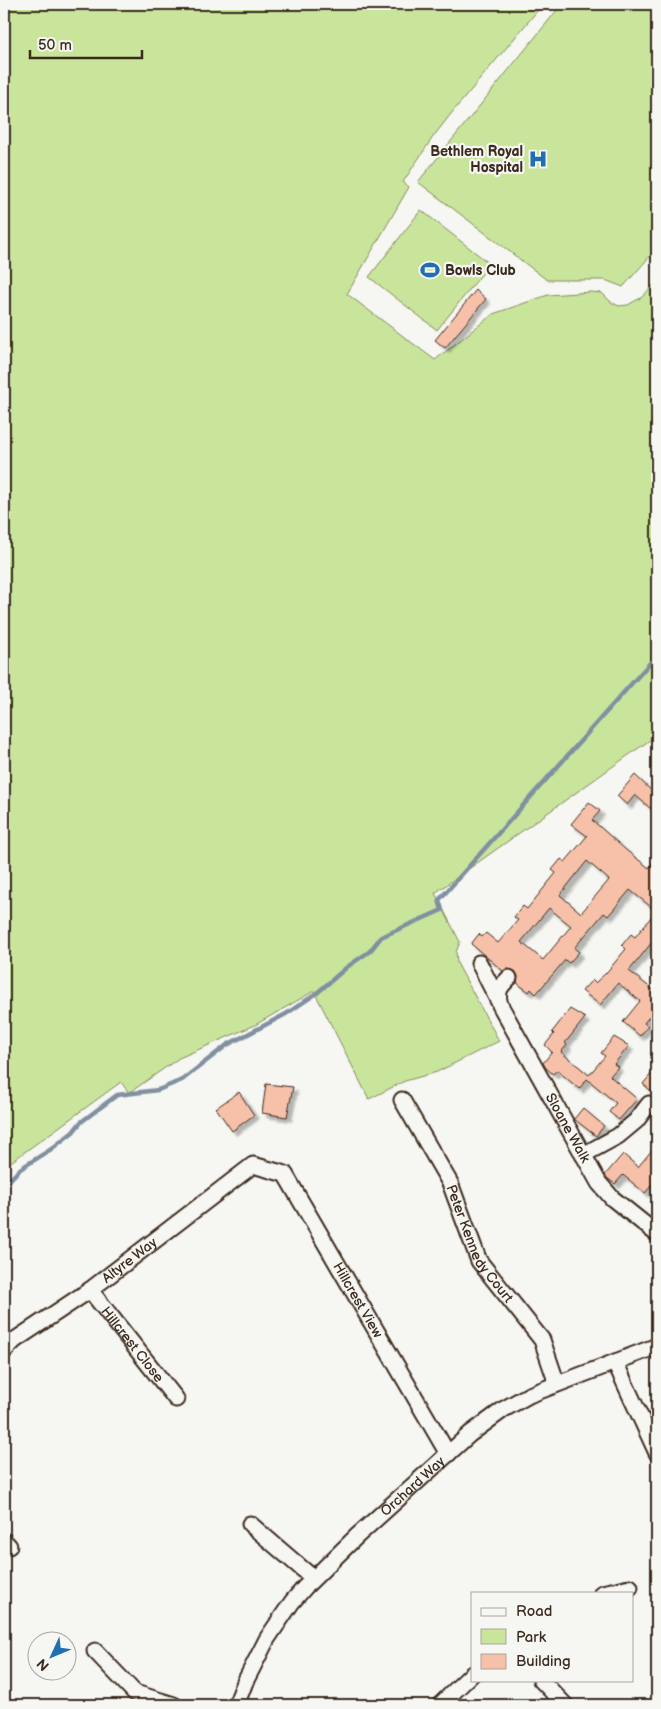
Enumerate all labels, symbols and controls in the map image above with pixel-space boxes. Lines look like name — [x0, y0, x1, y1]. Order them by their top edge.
scale bar — [30, 28, 142, 60]
text: 50 m — [38, 36, 72, 55]
place label: Bethlem Royal Hospital — [430, 143, 523, 176]
hospital icon: Bethlem Royal Hospital — [527, 148, 549, 170]
sports icon: Bowls Club — [419, 259, 441, 281]
place label: Bowls Club — [445, 262, 516, 279]
street label: Sloane Walk — [542, 1090, 594, 1165]
street label: Peter Kennedy Court — [443, 1182, 518, 1306]
street label: Altyre Way — [98, 1233, 161, 1286]
street label: Hillcrest View — [330, 1259, 387, 1341]
street label: Hillcrest Close — [98, 1303, 168, 1385]
street label: Orchard Way — [377, 1452, 449, 1519]
legend — [471, 1592, 634, 1682]
text: Road — [516, 1602, 552, 1621]
text: Park — [516, 1628, 547, 1647]
north arrow — [28, 1632, 78, 1682]
text: Building — [516, 1652, 571, 1671]
text: N — [33, 1655, 53, 1674]

